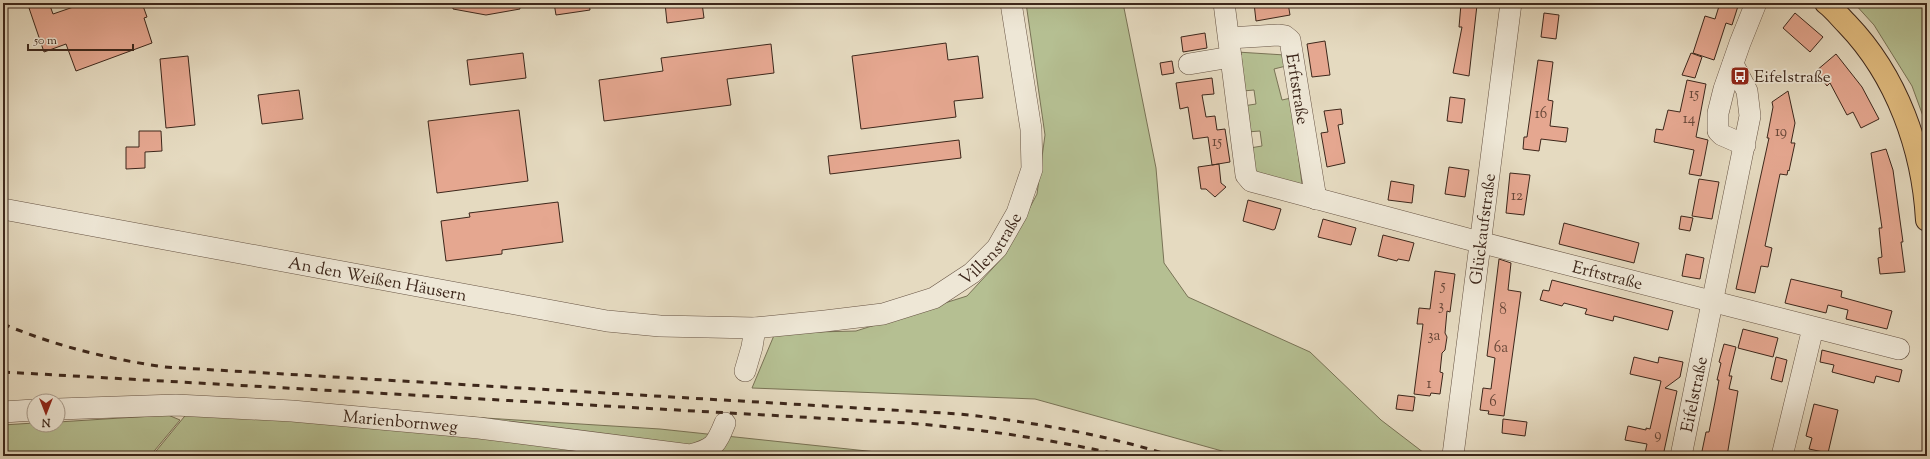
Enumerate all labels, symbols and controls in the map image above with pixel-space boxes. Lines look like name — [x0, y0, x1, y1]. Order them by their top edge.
scale bar — [28, 26, 133, 52]
text: 50 m — [33, 32, 57, 50]
street label: Erftstraße — [1278, 52, 1314, 127]
bus stop icon: Eifelstraße — [1729, 65, 1751, 87]
place label: Eifelstraße — [1754, 66, 1831, 90]
house number: 15 — [1689, 84, 1699, 105]
house number: 16 — [1535, 104, 1547, 125]
house number: 14 — [1683, 109, 1696, 130]
house number: 19 — [1775, 122, 1787, 143]
house number: 15 — [1212, 132, 1222, 153]
street label: Glückaufstraße — [1465, 172, 1503, 286]
house number: 12 — [1511, 186, 1523, 207]
street label: Villenstraße — [955, 209, 1029, 292]
street label: An den Weißen Häusern — [286, 252, 468, 309]
street label: Erftstraße — [1569, 256, 1645, 297]
house number: 5 — [1439, 276, 1446, 297]
house number: 3 — [1438, 296, 1444, 317]
house number: 8 — [1499, 300, 1507, 321]
house number: 3a — [1428, 326, 1441, 347]
house number: 6a — [1494, 338, 1508, 359]
street label: Eifelstraße — [1676, 355, 1715, 435]
house number: 1 — [1426, 374, 1432, 395]
house number: 6 — [1489, 392, 1497, 413]
north arrow — [26, 393, 66, 433]
street label: Marienbornweg — [342, 406, 459, 440]
text: N — [41, 414, 51, 430]
house number: 9 — [1654, 425, 1662, 446]

